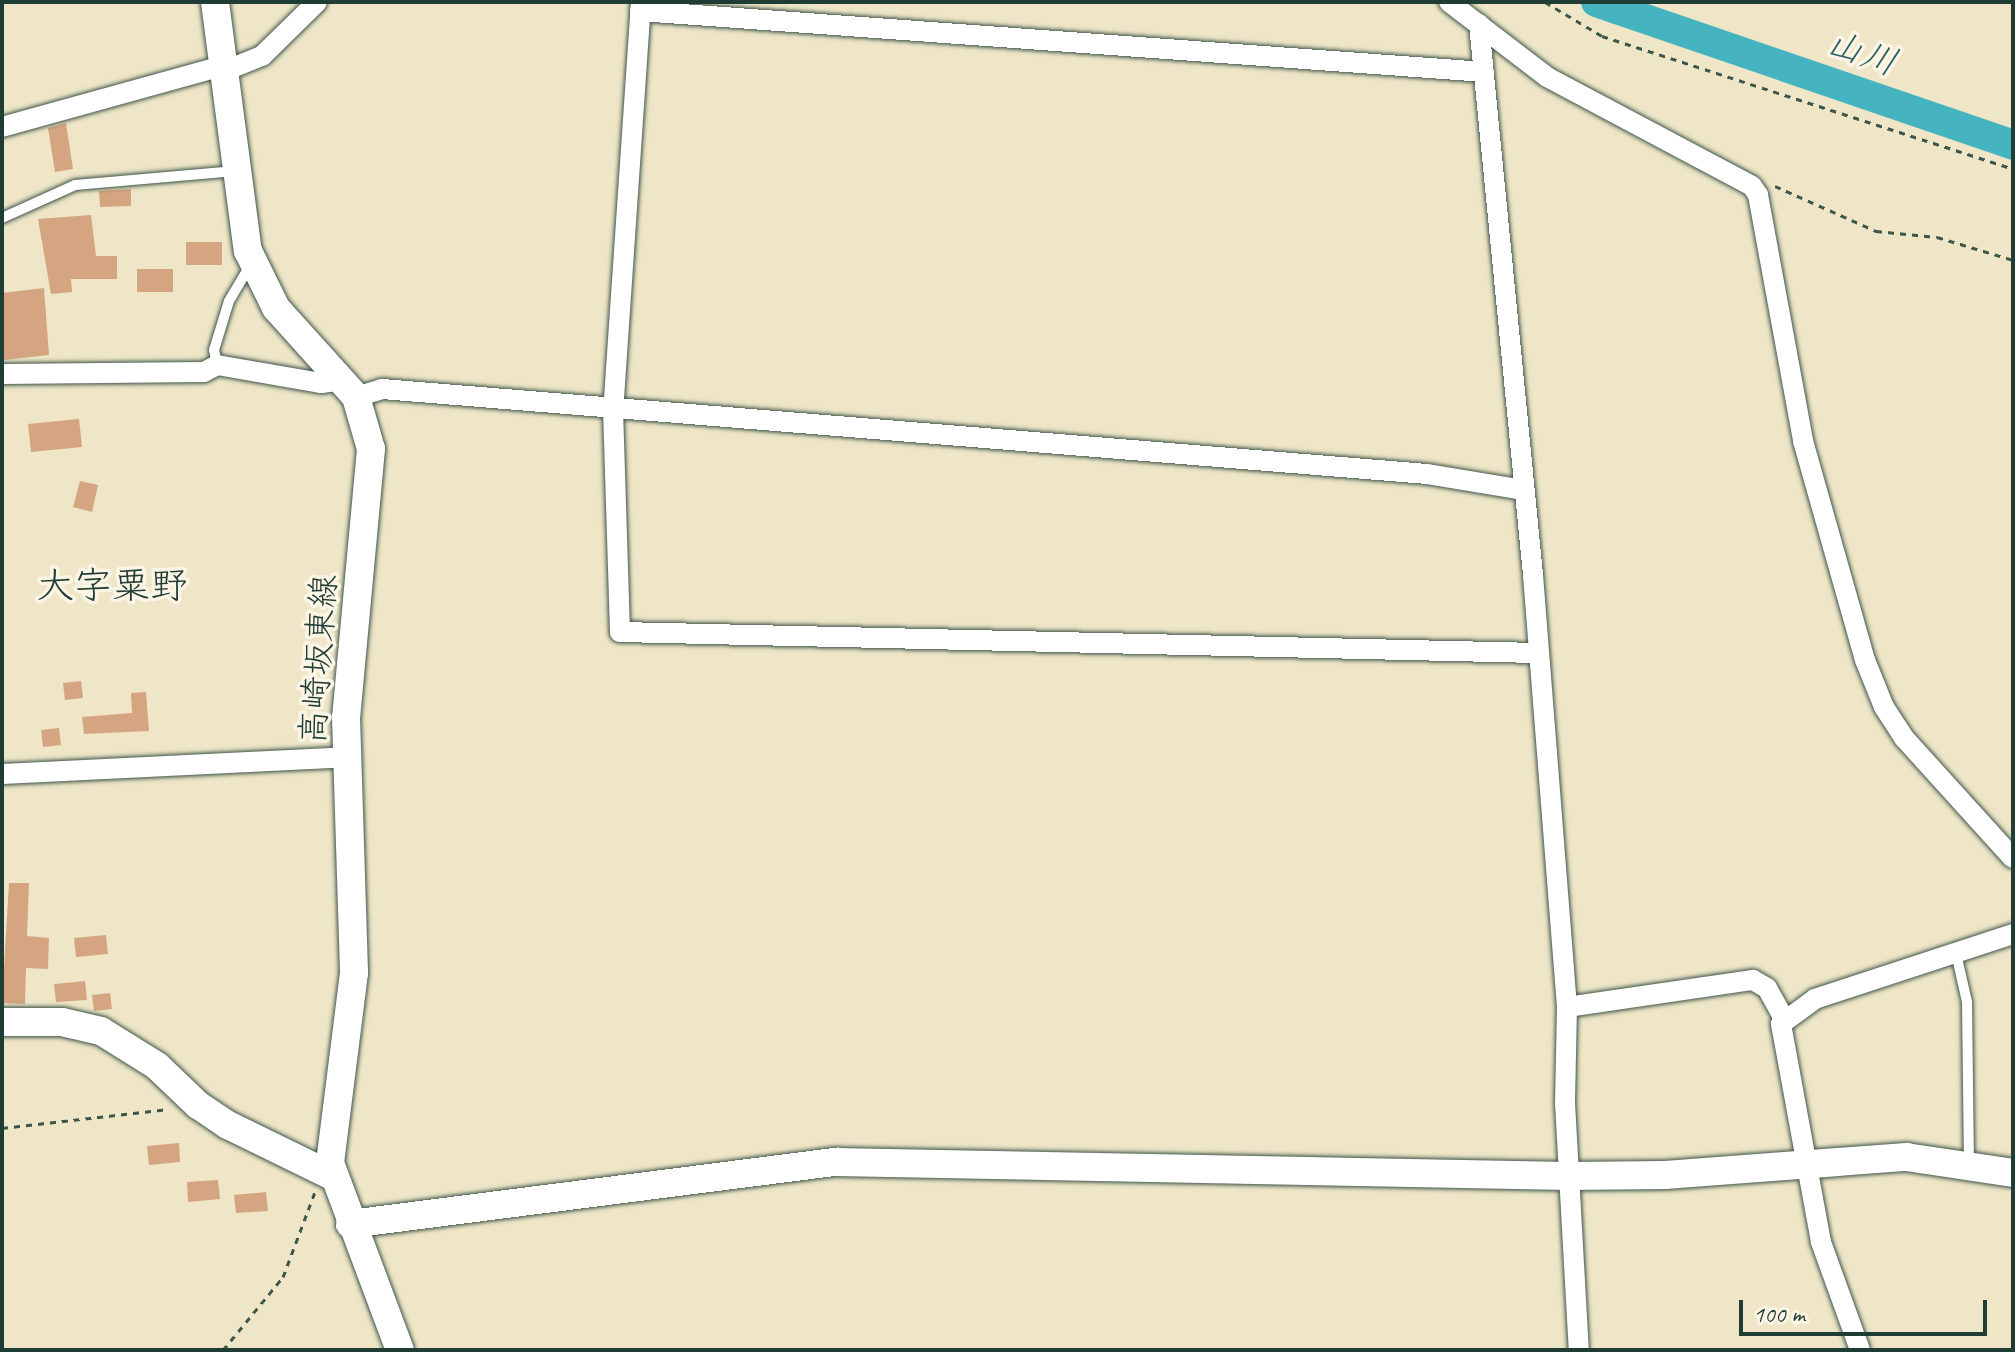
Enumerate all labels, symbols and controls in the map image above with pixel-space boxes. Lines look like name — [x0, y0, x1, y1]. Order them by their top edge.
water label: 山川 — [1821, 21, 1903, 85]
district label: 大字粟野 — [36, 563, 188, 609]
street label: 高崎坂東線 — [292, 573, 344, 745]
scale bar — [1743, 1284, 1991, 1334]
text: 100 m — [1753, 1299, 1805, 1329]

